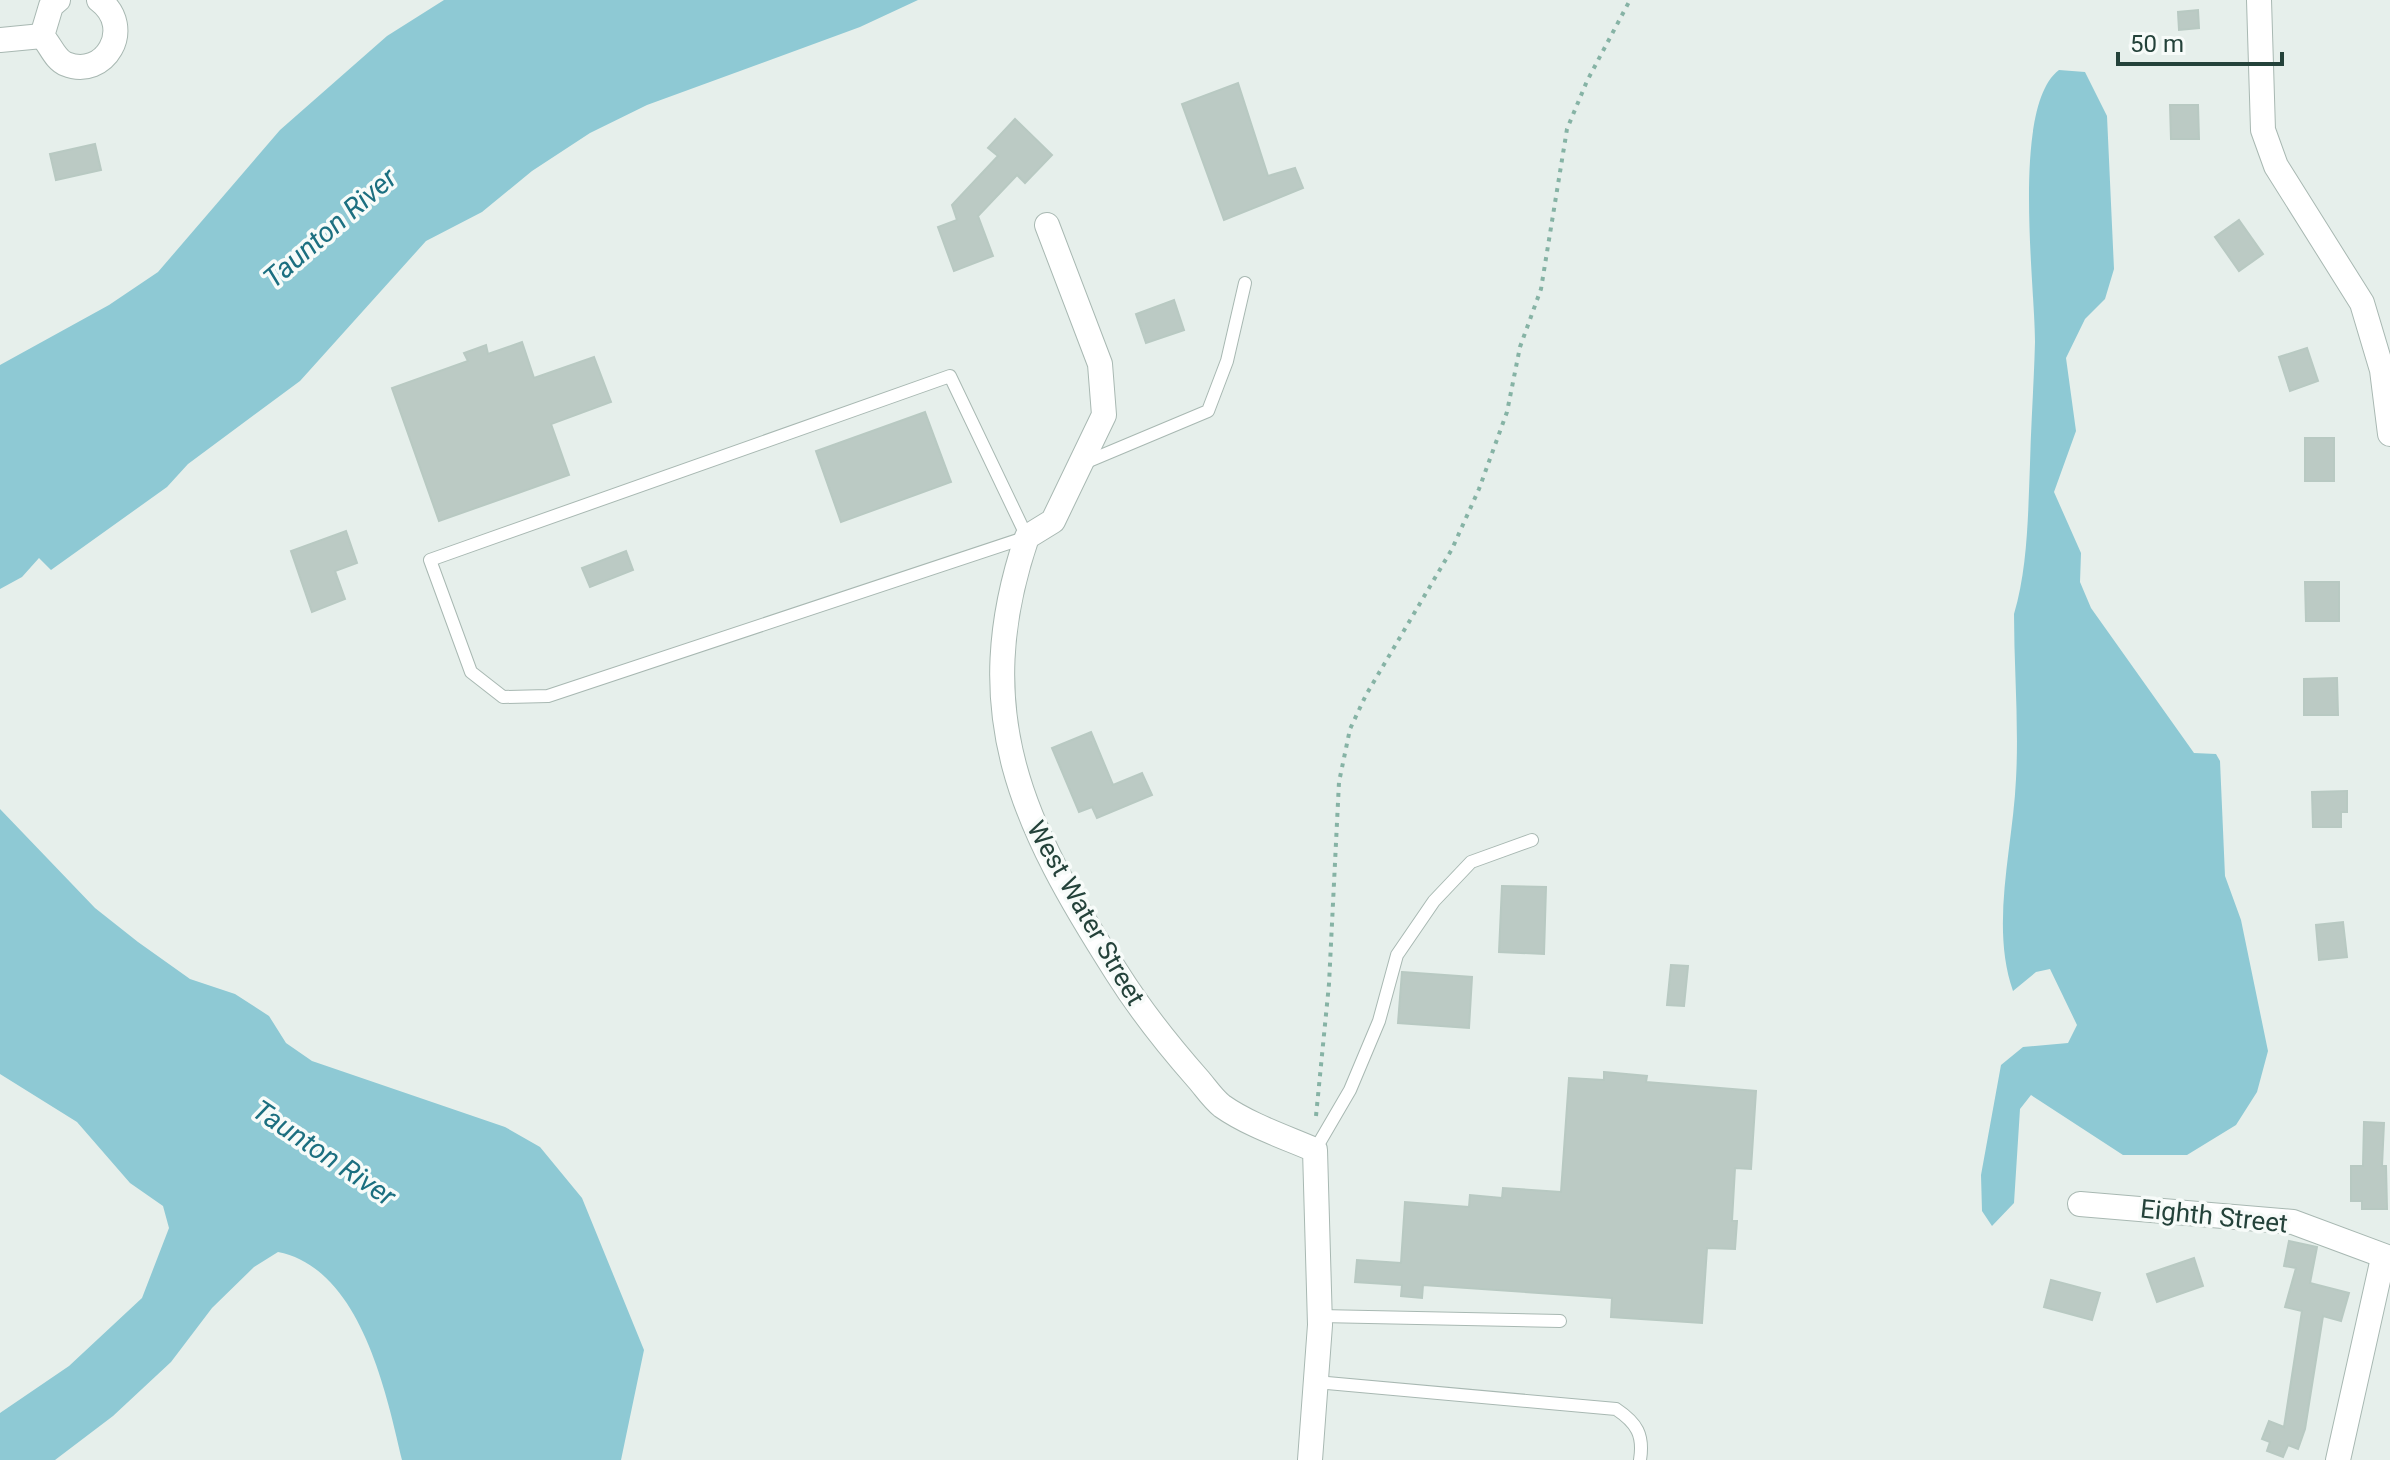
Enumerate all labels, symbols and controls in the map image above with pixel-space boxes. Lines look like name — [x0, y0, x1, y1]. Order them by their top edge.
scale bar — [2118, 16, 2282, 66]
text: 50 m — [2130, 30, 2184, 58]
water label: Taunton River — [257, 161, 404, 295]
street label: West Water Street — [1021, 816, 1151, 1010]
water label: Taunton River — [246, 1093, 402, 1213]
street label: Eighth Street — [2139, 1193, 2289, 1239]

